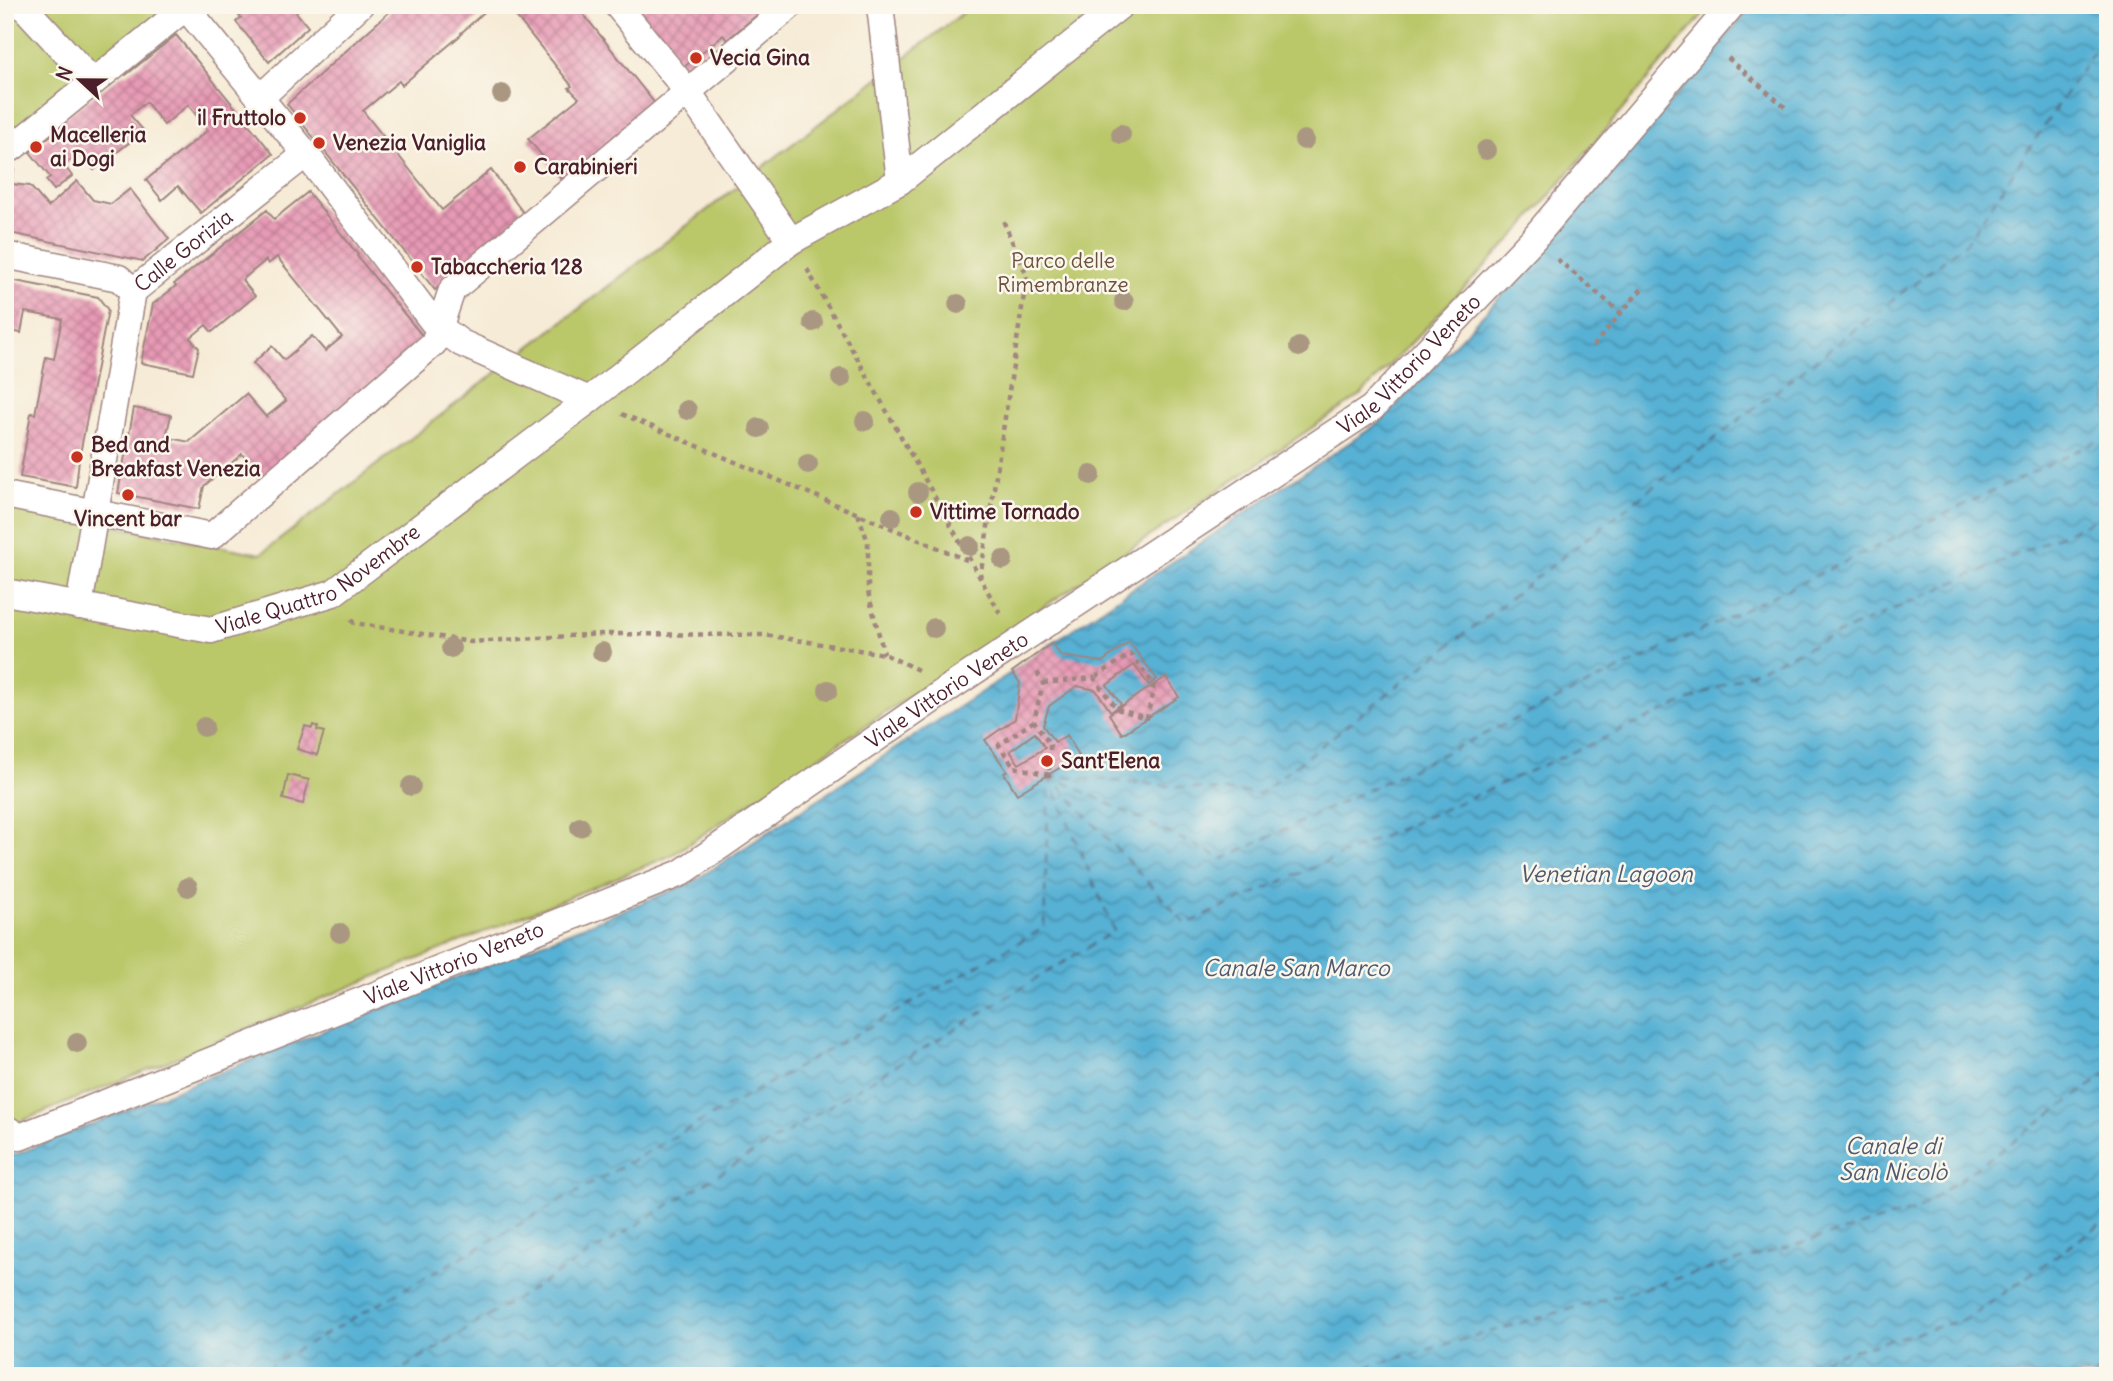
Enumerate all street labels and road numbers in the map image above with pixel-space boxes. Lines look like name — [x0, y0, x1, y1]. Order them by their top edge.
street label: Calle Gorizia — [129, 203, 238, 298]
street label: Viale Vittorio Veneto — [1332, 288, 1486, 440]
street label: Viale Quattro Novembre — [213, 518, 425, 641]
street label: Viale Vittorio Veneto — [860, 625, 1033, 755]
street label: Viale Vittorio Veneto — [360, 915, 548, 1011]

